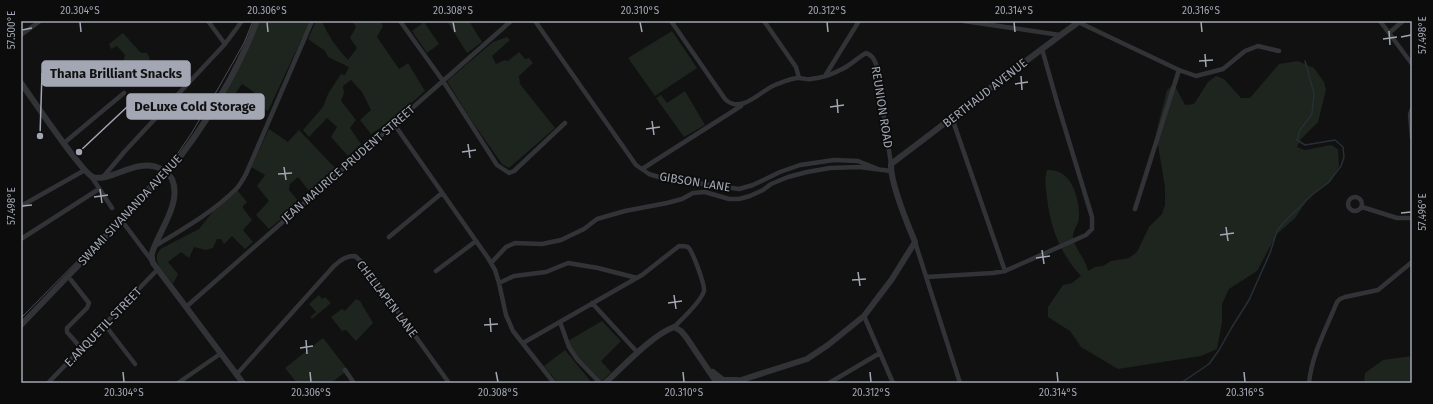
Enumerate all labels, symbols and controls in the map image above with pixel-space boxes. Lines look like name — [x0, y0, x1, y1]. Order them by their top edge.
text: 20.304°S — [60, 5, 100, 17]
text: 20.306°S — [247, 5, 287, 17]
text: 20.308°S — [433, 5, 473, 17]
text: 20.310°S — [621, 5, 660, 17]
text: 20.312°S — [808, 5, 846, 17]
text: 20.314°S — [995, 5, 1034, 17]
text: 20.316°S — [1182, 5, 1221, 17]
text: 57.500°E — [6, 11, 18, 49]
text: 57.498°E — [1417, 16, 1429, 54]
street label: BERTHAUD AVENUE — [940, 56, 1030, 130]
callout: Thana Brilliant Snacks — [42, 61, 190, 86]
street label: REUNION ROAD — [869, 65, 895, 149]
text: Thana Brilliant Snacks — [50, 66, 183, 81]
callout: DeLuxe Cold Storage — [127, 94, 264, 119]
text: DeLuxe Cold Storage — [134, 99, 256, 114]
street label: JEAN MAURICE PRUDENT STREET — [278, 102, 418, 226]
street label: SWAMI SIVANANDA AVENUE — [75, 152, 185, 268]
street label: GIBSON LANE — [658, 169, 732, 195]
text: 57.498°E — [6, 187, 18, 225]
text: 57.496°E — [1417, 193, 1429, 231]
street label: CHELLAPEN LANE — [354, 258, 420, 340]
street label: E.ANQUETIL STREET — [62, 284, 145, 370]
text: 20.304°S — [104, 387, 144, 399]
text: 20.306°S — [291, 387, 331, 399]
text: 20.308°S — [478, 387, 518, 399]
text: 20.310°S — [665, 387, 704, 399]
text: 20.312°S — [852, 387, 890, 399]
text: 20.314°S — [1039, 387, 1078, 399]
text: 20.316°S — [1226, 387, 1265, 399]

